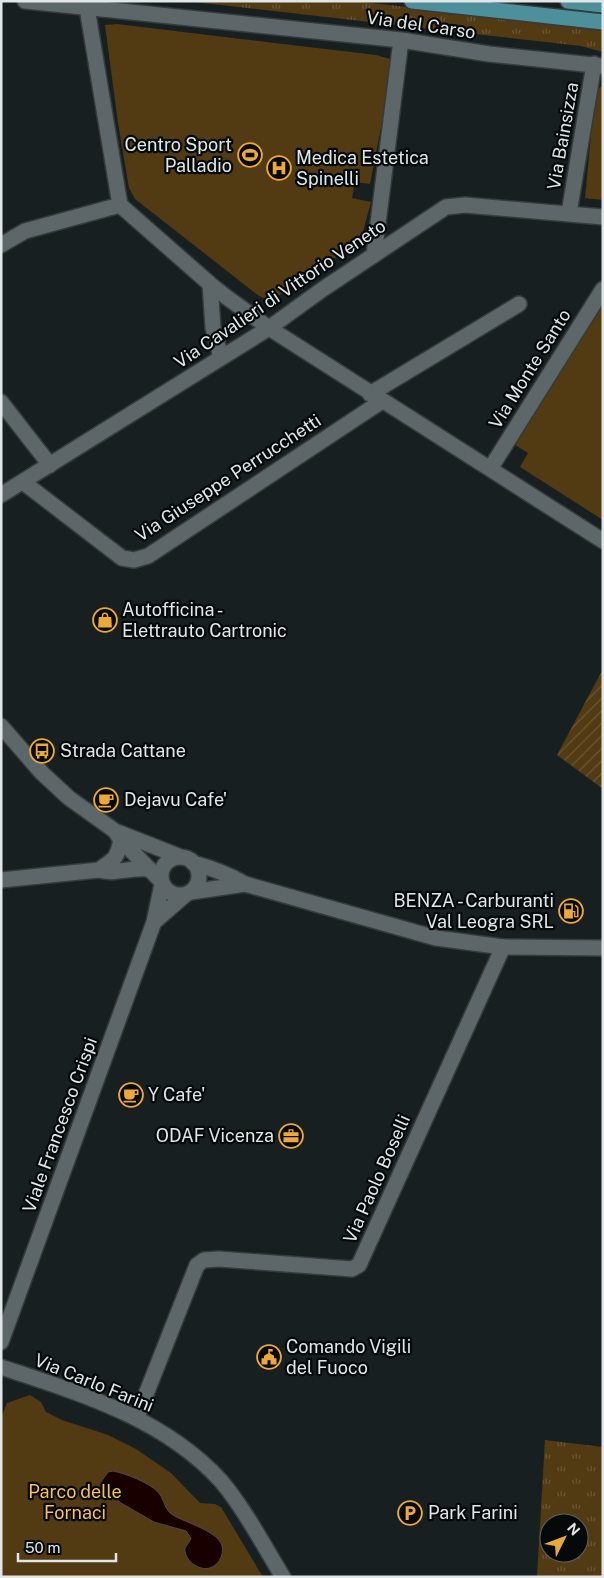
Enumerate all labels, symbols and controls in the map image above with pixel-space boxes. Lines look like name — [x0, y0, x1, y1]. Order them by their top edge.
street label: Via del Carso — [365, 6, 477, 43]
street label: Via Bainsizza — [543, 80, 582, 191]
place label: Centro Sport Palladio — [124, 134, 232, 176]
sports icon: Centro Sport Palladio — [237, 142, 263, 168]
place label: Medica Estetica Spinelli — [296, 147, 429, 189]
hospital icon: Medica Estetica Spinelli — [266, 155, 292, 181]
street label: Via Cavalieri di Vittorio Veneto — [170, 215, 389, 372]
street label: Via Monte Santo — [484, 305, 575, 432]
street label: Via Giuseppe Perrucchetti — [131, 410, 325, 546]
place label: Autofficina - Elettrauto Cartronic — [122, 599, 287, 641]
shop icon: Autofficina - Elettrauto Cartronic — [92, 607, 118, 633]
bus stop icon: Strada Cattane — [29, 738, 55, 764]
place label: Strada Cattane — [60, 740, 186, 761]
cafe icon: Dejavu Cafe' — [93, 787, 119, 813]
place label: Dejavu Cafe' — [124, 789, 227, 810]
place label: BENZA - Carburanti Val Leogra SRL — [393, 890, 554, 932]
fuel station icon: BENZA - Carburanti Val Leogra SRL — [558, 898, 584, 924]
street label: Viale Francesco Crispi — [18, 1034, 101, 1215]
cafe icon: Y Cafe' — [118, 1082, 144, 1108]
place label: Y Cafe' — [148, 1084, 205, 1105]
street label: Via Paolo Boselli — [339, 1111, 414, 1246]
office icon: ODAF Vicenza — [278, 1123, 304, 1149]
place label: ODAF Vicenza — [156, 1125, 274, 1146]
place label: Comando Vigili del Fuoco — [286, 1336, 411, 1378]
public building icon: Comando Vigili del Fuoco — [256, 1344, 282, 1370]
street label: Via Carlo Farini — [32, 1349, 157, 1416]
park label: Parco delle Fornaci — [28, 1481, 122, 1523]
parking icon: Park Farini — [397, 1500, 423, 1526]
place label: Park Farini — [428, 1502, 518, 1523]
north arrow — [539, 1513, 589, 1563]
text: N — [564, 1520, 583, 1539]
scale bar — [18, 1530, 115, 1562]
text: 50 m — [25, 1539, 60, 1556]

